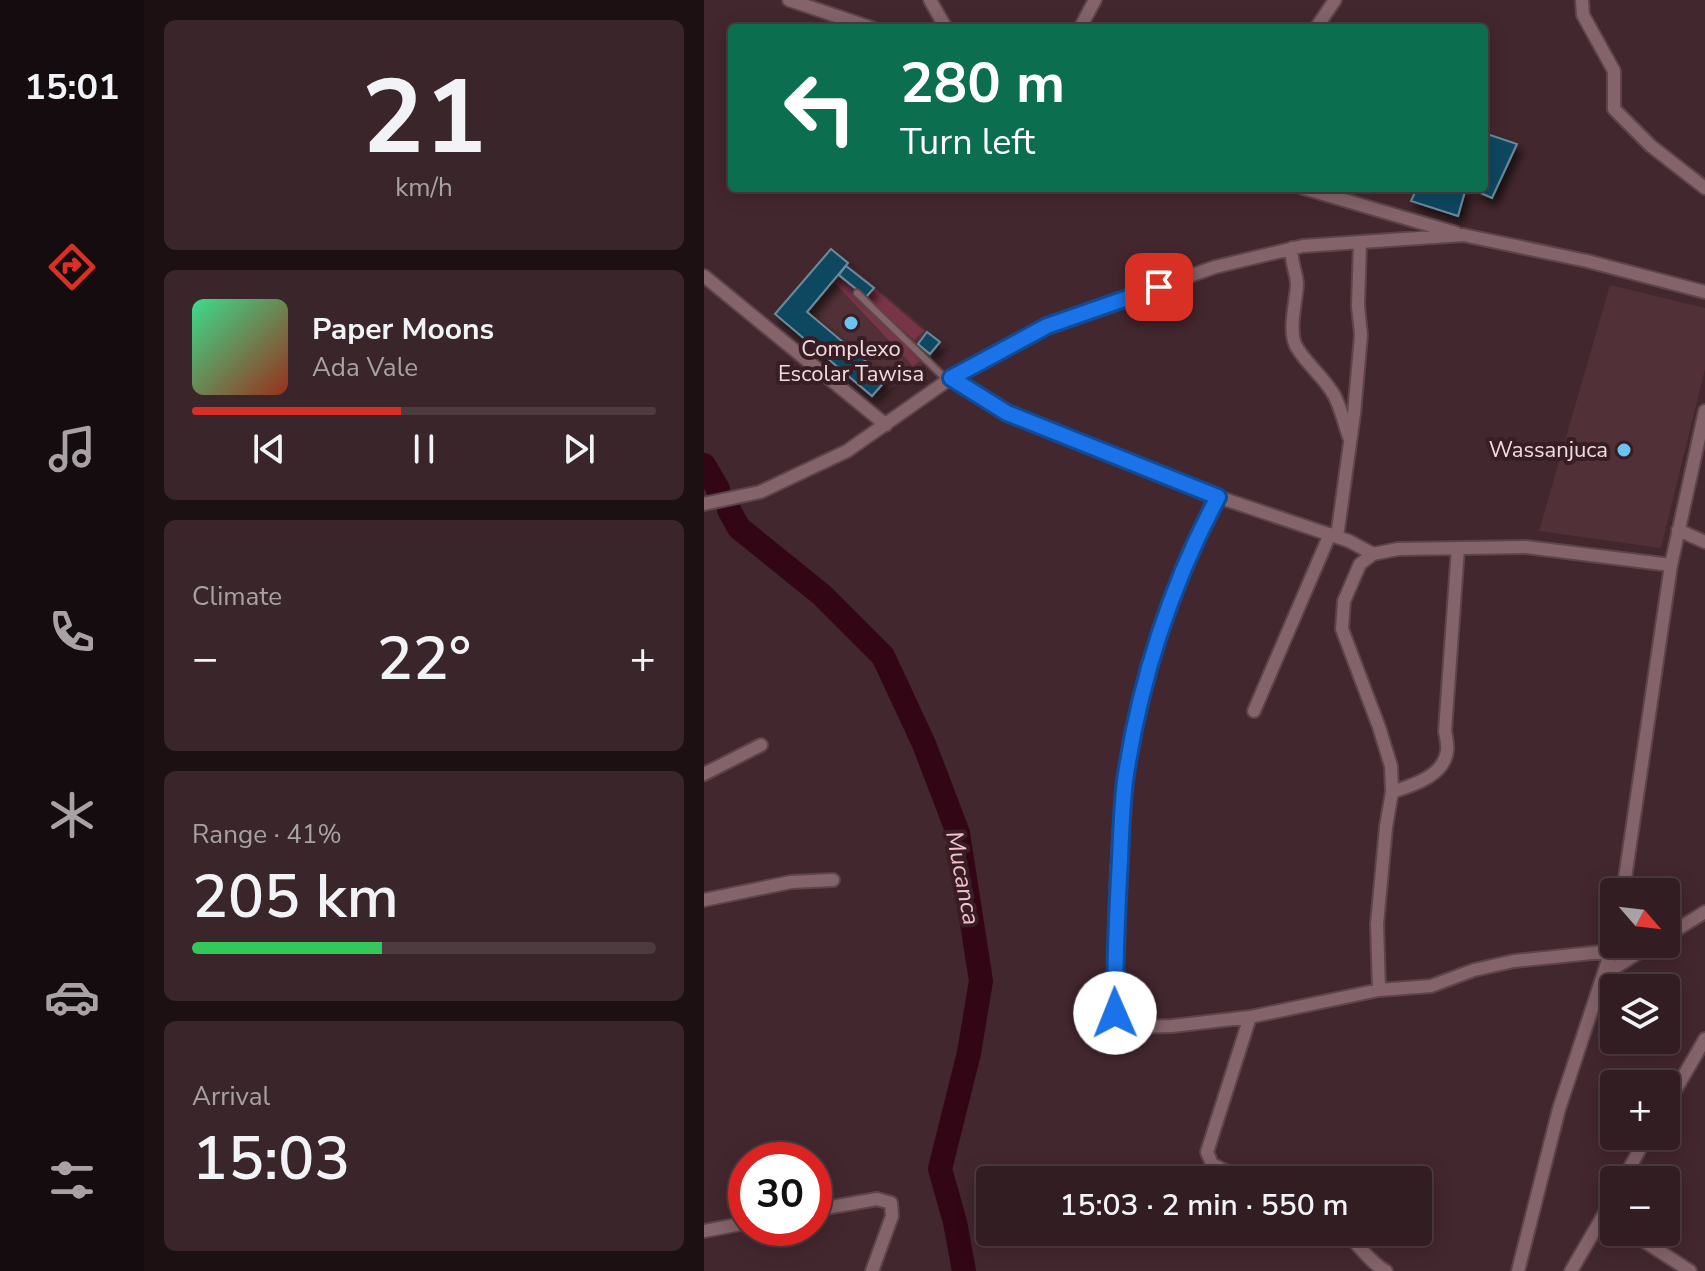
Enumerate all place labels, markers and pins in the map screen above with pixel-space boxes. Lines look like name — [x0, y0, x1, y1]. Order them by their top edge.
pin — [1125, 253, 1193, 321]
marker: Complexo Escolar Tawisa — [842, 314, 860, 332]
place label: Complexo Escolar Tawisa — [778, 334, 924, 389]
place label: Wassanjuca — [1489, 435, 1608, 465]
marker: Wassanjuca — [1615, 441, 1633, 459]

